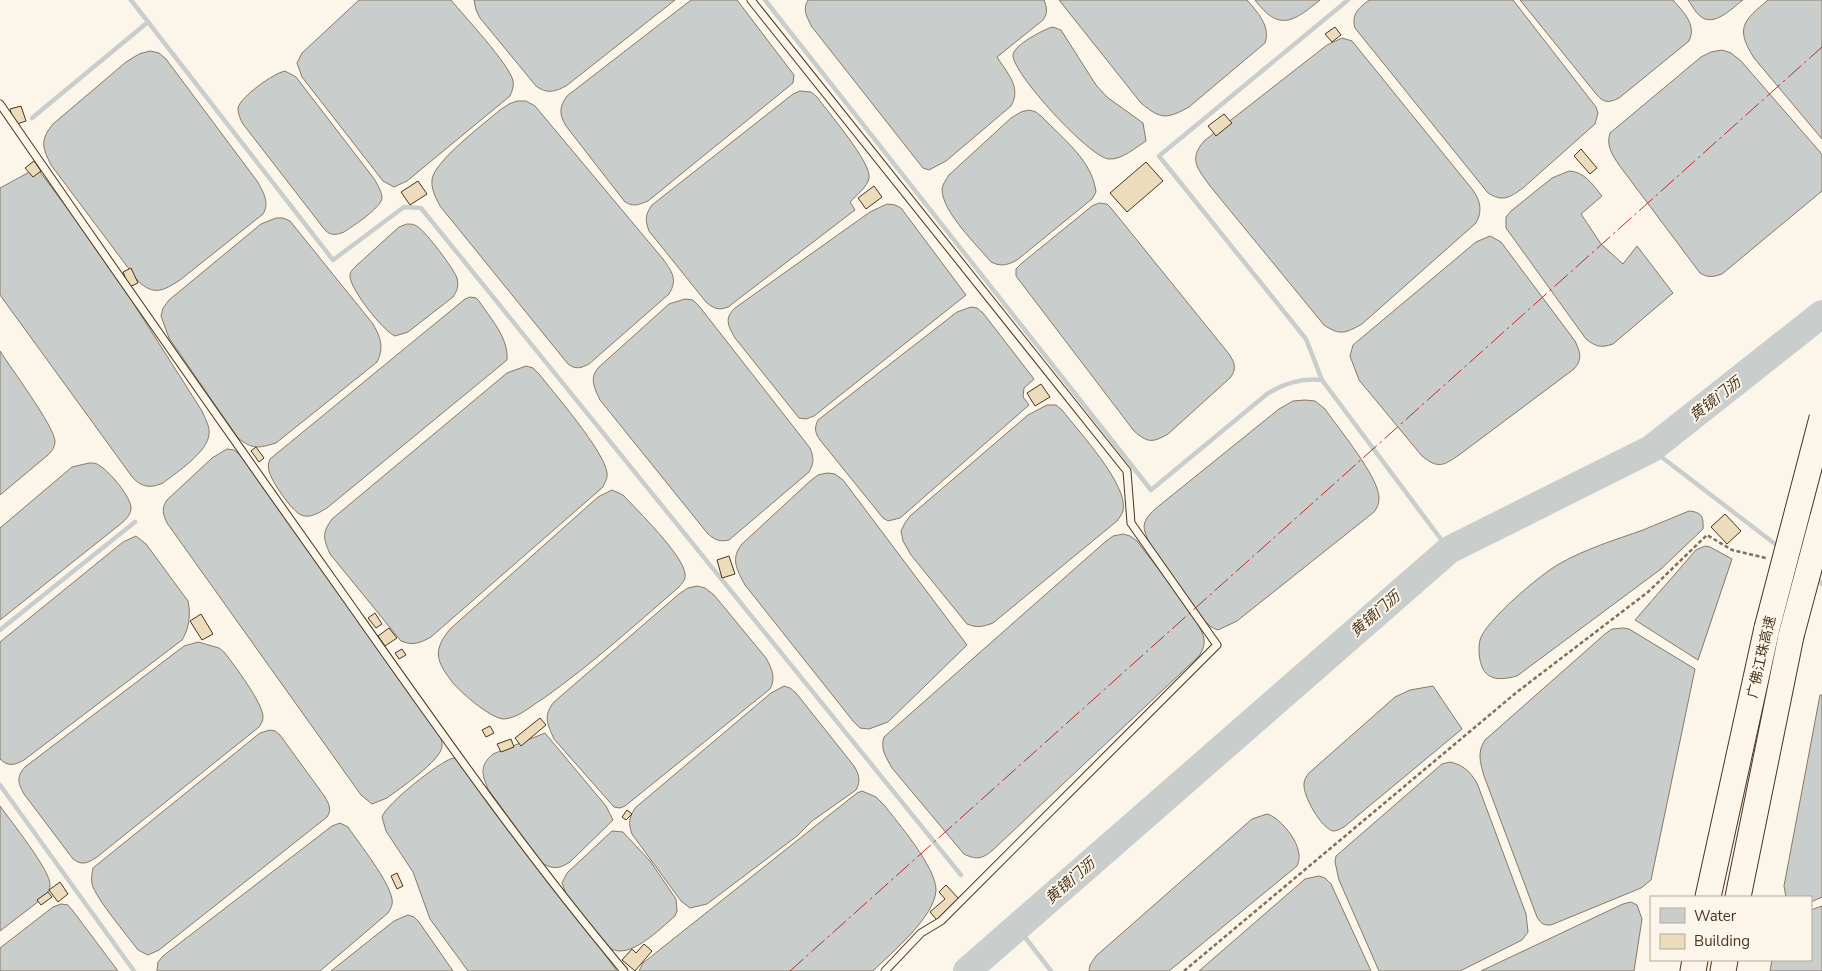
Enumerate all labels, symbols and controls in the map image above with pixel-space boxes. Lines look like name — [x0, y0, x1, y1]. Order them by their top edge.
water label: 黄镜门沥 — [1685, 371, 1747, 425]
water label: 黄镜门沥 — [1346, 585, 1406, 641]
street label: 广佛江珠高速 — [1743, 614, 1780, 700]
water label: 黄镜门沥 — [1041, 852, 1101, 908]
legend — [1650, 896, 1812, 961]
text: Water — [1694, 906, 1737, 926]
text: Building — [1694, 931, 1750, 951]

